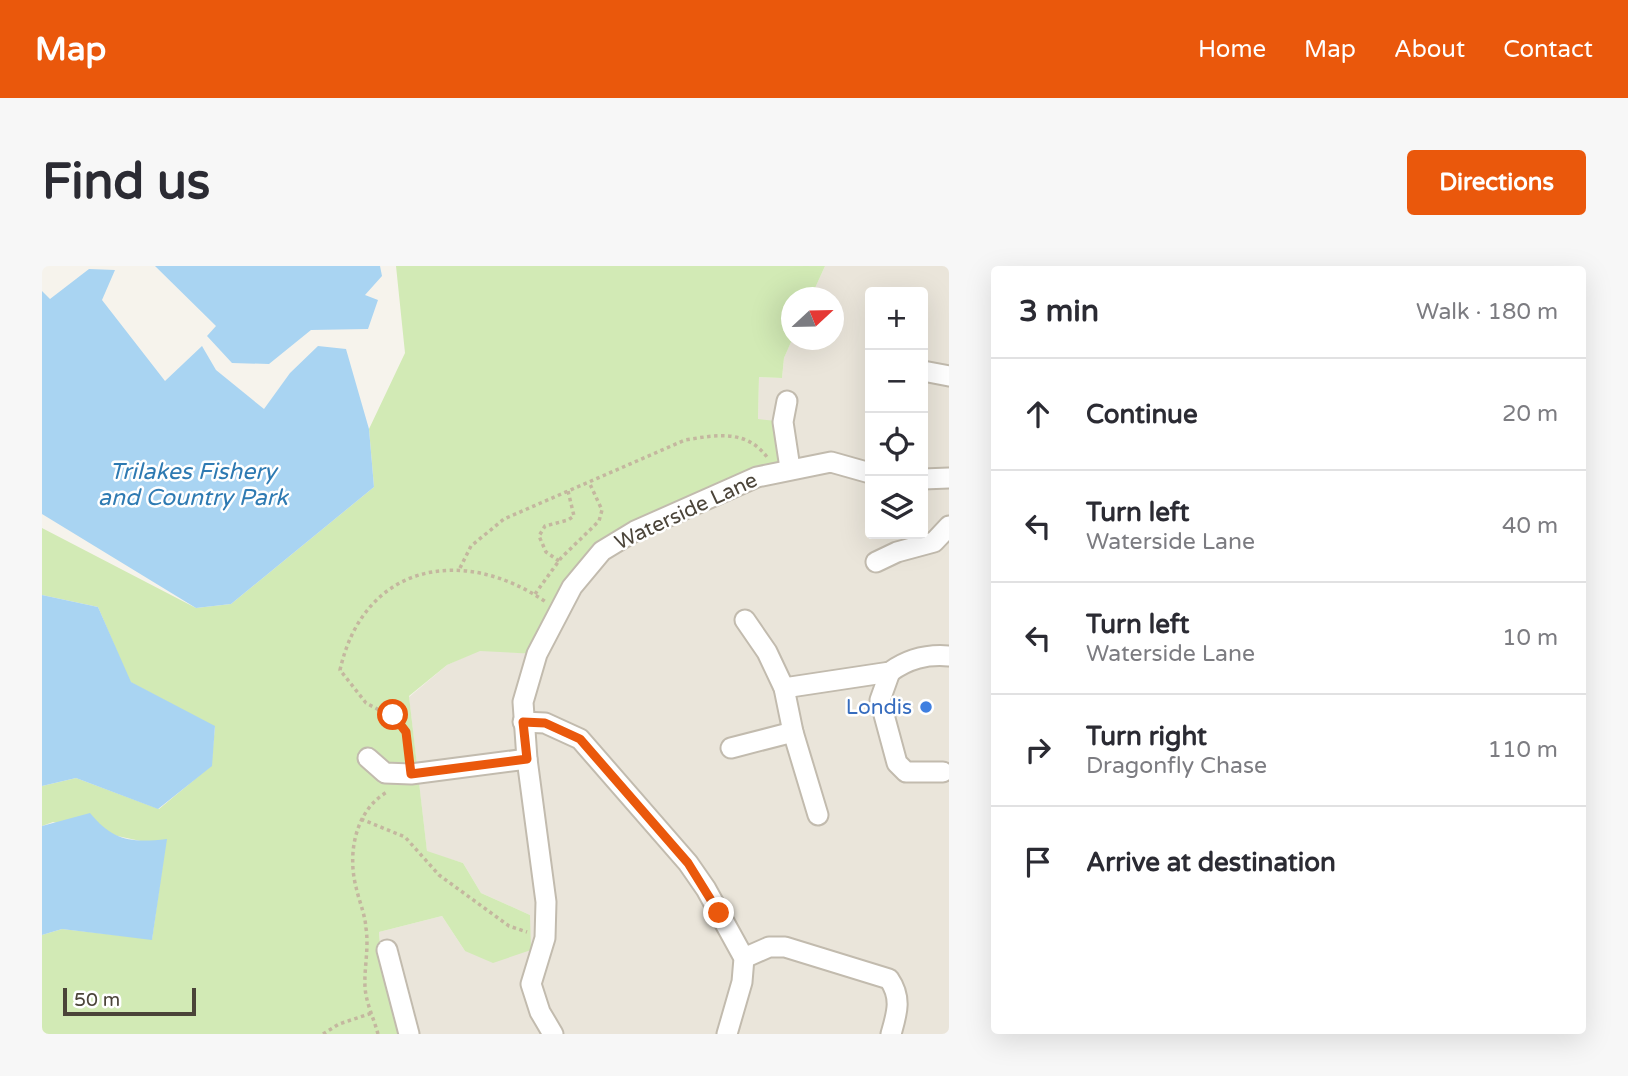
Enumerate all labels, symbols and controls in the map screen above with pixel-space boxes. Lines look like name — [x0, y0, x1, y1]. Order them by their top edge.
text: Map — [35, 30, 106, 69]
text: Home — [1198, 35, 1266, 64]
text: Map — [1304, 35, 1356, 64]
text: About — [1394, 35, 1465, 64]
text: Contact — [1503, 35, 1593, 64]
button: Directions — [1407, 150, 1586, 215]
text: Find us — [42, 153, 210, 212]
north arrow — [781, 287, 844, 350]
map controls — [865, 287, 928, 539]
button: + — [865, 287, 928, 350]
text: 3 min — [1019, 293, 1099, 330]
text: Walk · 180 m — [1416, 298, 1558, 326]
button: − — [865, 350, 928, 413]
icon: ahead — [1019, 395, 1057, 433]
text: Continue — [1086, 399, 1198, 430]
text: 20 m — [1502, 400, 1558, 428]
button: locate — [865, 413, 928, 476]
water label: Trilakes Fishery and Country Park — [98, 458, 289, 512]
street label: Waterside Lane — [611, 467, 761, 555]
button: layers — [865, 476, 928, 539]
text: Turn left — [1086, 497, 1189, 528]
icon: left — [1019, 507, 1057, 545]
text: 40 m — [1502, 512, 1558, 540]
text: Waterside Lane — [1086, 528, 1255, 556]
text: Turn left — [1086, 609, 1189, 640]
icon: left — [1019, 619, 1057, 657]
text: 10 m — [1502, 624, 1558, 652]
text: Waterside Lane — [1086, 640, 1255, 668]
place label: Londis — [846, 695, 912, 720]
route start — [377, 699, 408, 730]
marker: Londis — [918, 699, 934, 715]
text: Turn right — [1086, 721, 1207, 752]
icon: right — [1019, 731, 1057, 769]
text: 110 m — [1488, 736, 1558, 764]
text: Dragonfly Chase — [1086, 752, 1267, 780]
icon: arrive — [1019, 843, 1057, 881]
text: Arrive at destination — [1086, 847, 1336, 878]
route end — [703, 897, 734, 928]
scale bar — [63, 985, 196, 1017]
text: 50 m — [74, 989, 120, 1011]

